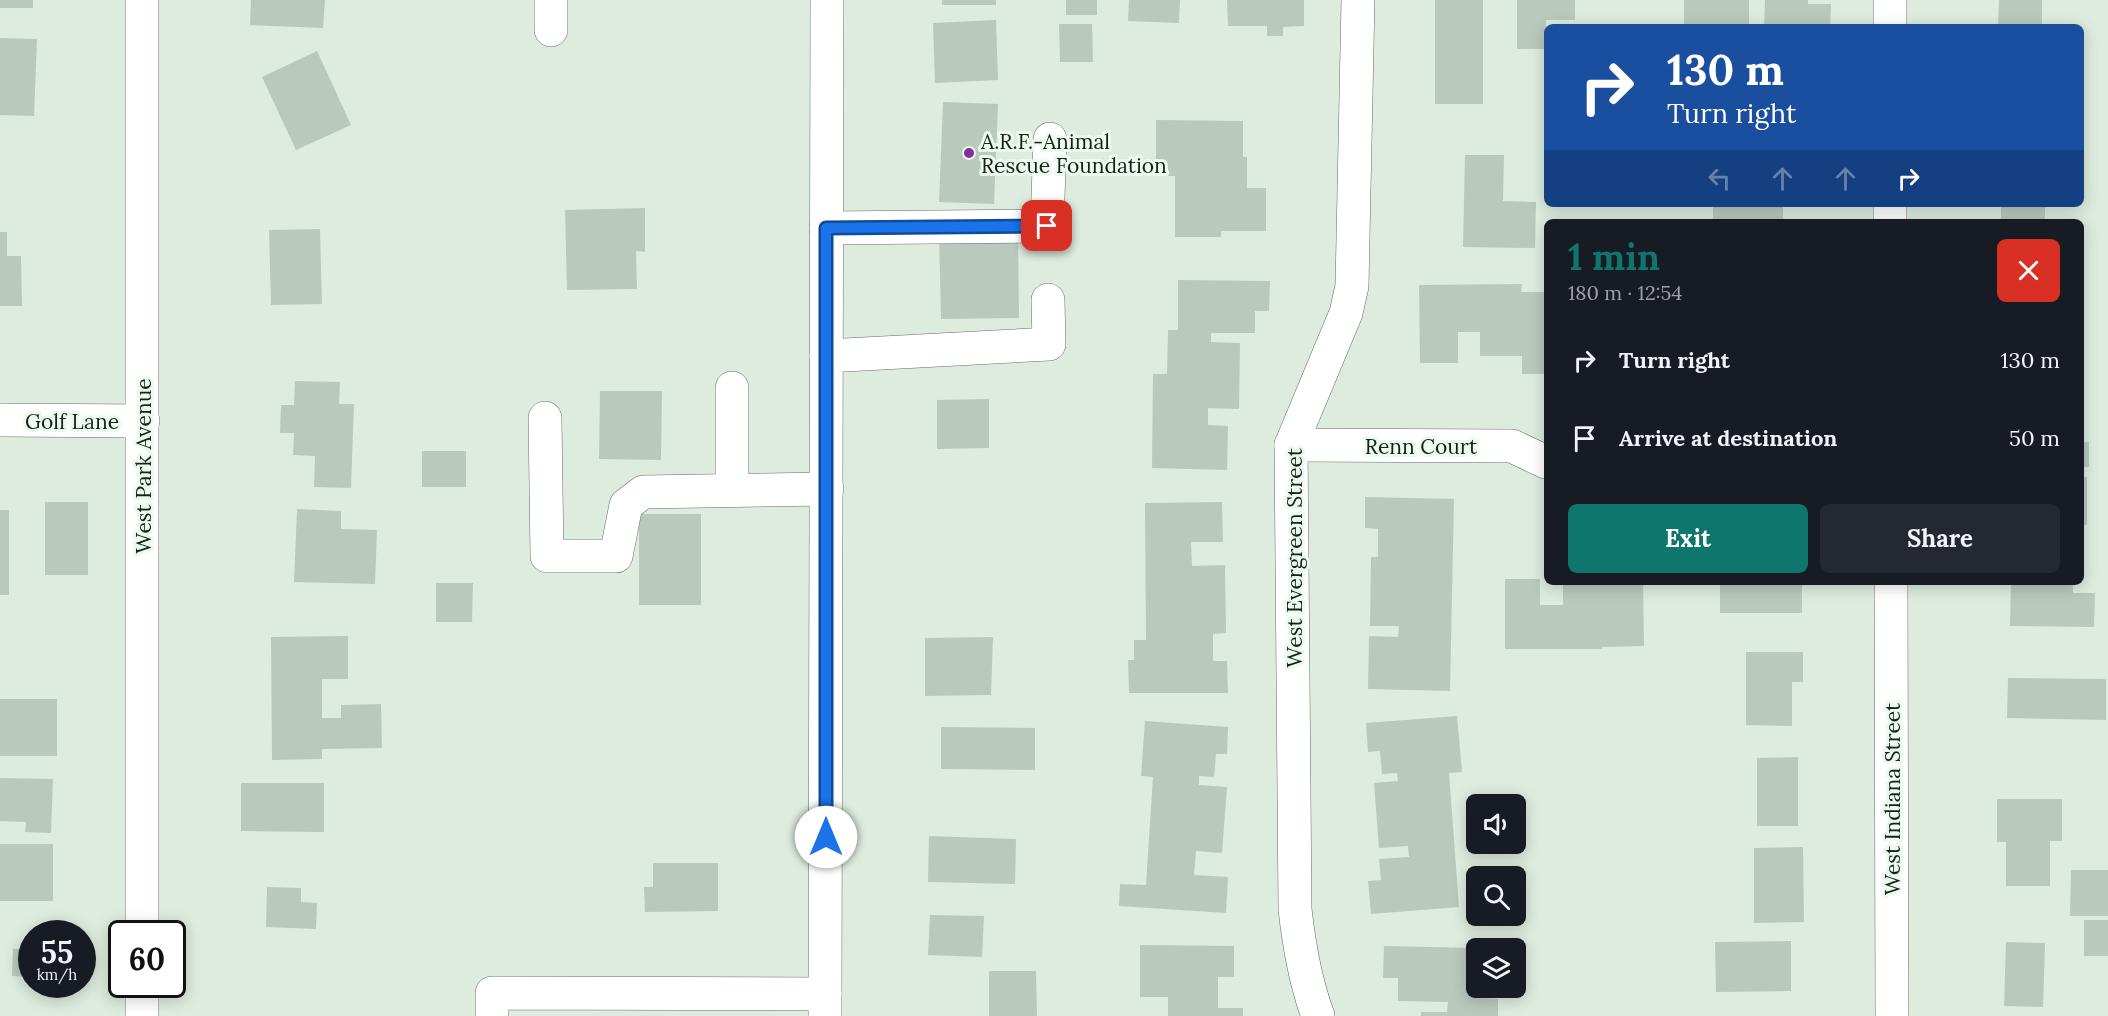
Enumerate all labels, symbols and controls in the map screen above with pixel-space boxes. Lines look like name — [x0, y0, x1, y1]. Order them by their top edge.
text: 130 m — [1667, 43, 1784, 97]
icon: right — [1568, 48, 1646, 126]
text: Turn right — [1667, 96, 1796, 130]
place label: A.R.F.-Animal Rescue Foundation — [980, 128, 1167, 179]
marker: A.R.F.-Animal Rescue Foundation — [962, 146, 976, 160]
icon: left — [1703, 162, 1736, 195]
icon: ahead — [1766, 162, 1799, 195]
icon: ahead — [1829, 162, 1862, 195]
icon: right — [1892, 162, 1925, 195]
pin — [1021, 200, 1072, 251]
icon: arrive — [1030, 209, 1063, 242]
text: 1 min — [1568, 234, 1660, 280]
button: close — [1997, 239, 2060, 302]
text: 180 m · 12:54 — [1568, 280, 1682, 305]
icon: right — [1568, 344, 1601, 377]
text: Turn right — [1619, 346, 1730, 374]
text: 130 m — [2001, 346, 2060, 374]
street label: West Park Avenue — [130, 378, 157, 554]
street label: Golf Lane — [25, 408, 119, 435]
icon: arrive — [1568, 422, 1601, 455]
text: Arrive at destination — [1619, 424, 1837, 452]
text: 50 m — [2009, 424, 2060, 452]
street label: Renn Court — [1365, 433, 1478, 460]
street label: West Evergreen Street — [1281, 447, 1308, 668]
button: Exit — [1568, 504, 1808, 573]
button: Share — [1820, 504, 2060, 573]
street label: West Indiana Street — [1879, 702, 1906, 895]
map controls — [1466, 794, 1526, 998]
button: sound — [1466, 794, 1526, 854]
position arrow — [794, 805, 858, 869]
button: search — [1466, 866, 1526, 926]
speed limit sign: 60 — [108, 920, 186, 998]
text: 55 — [41, 933, 73, 971]
button: layers — [1466, 938, 1526, 998]
text: km/h — [37, 965, 77, 984]

